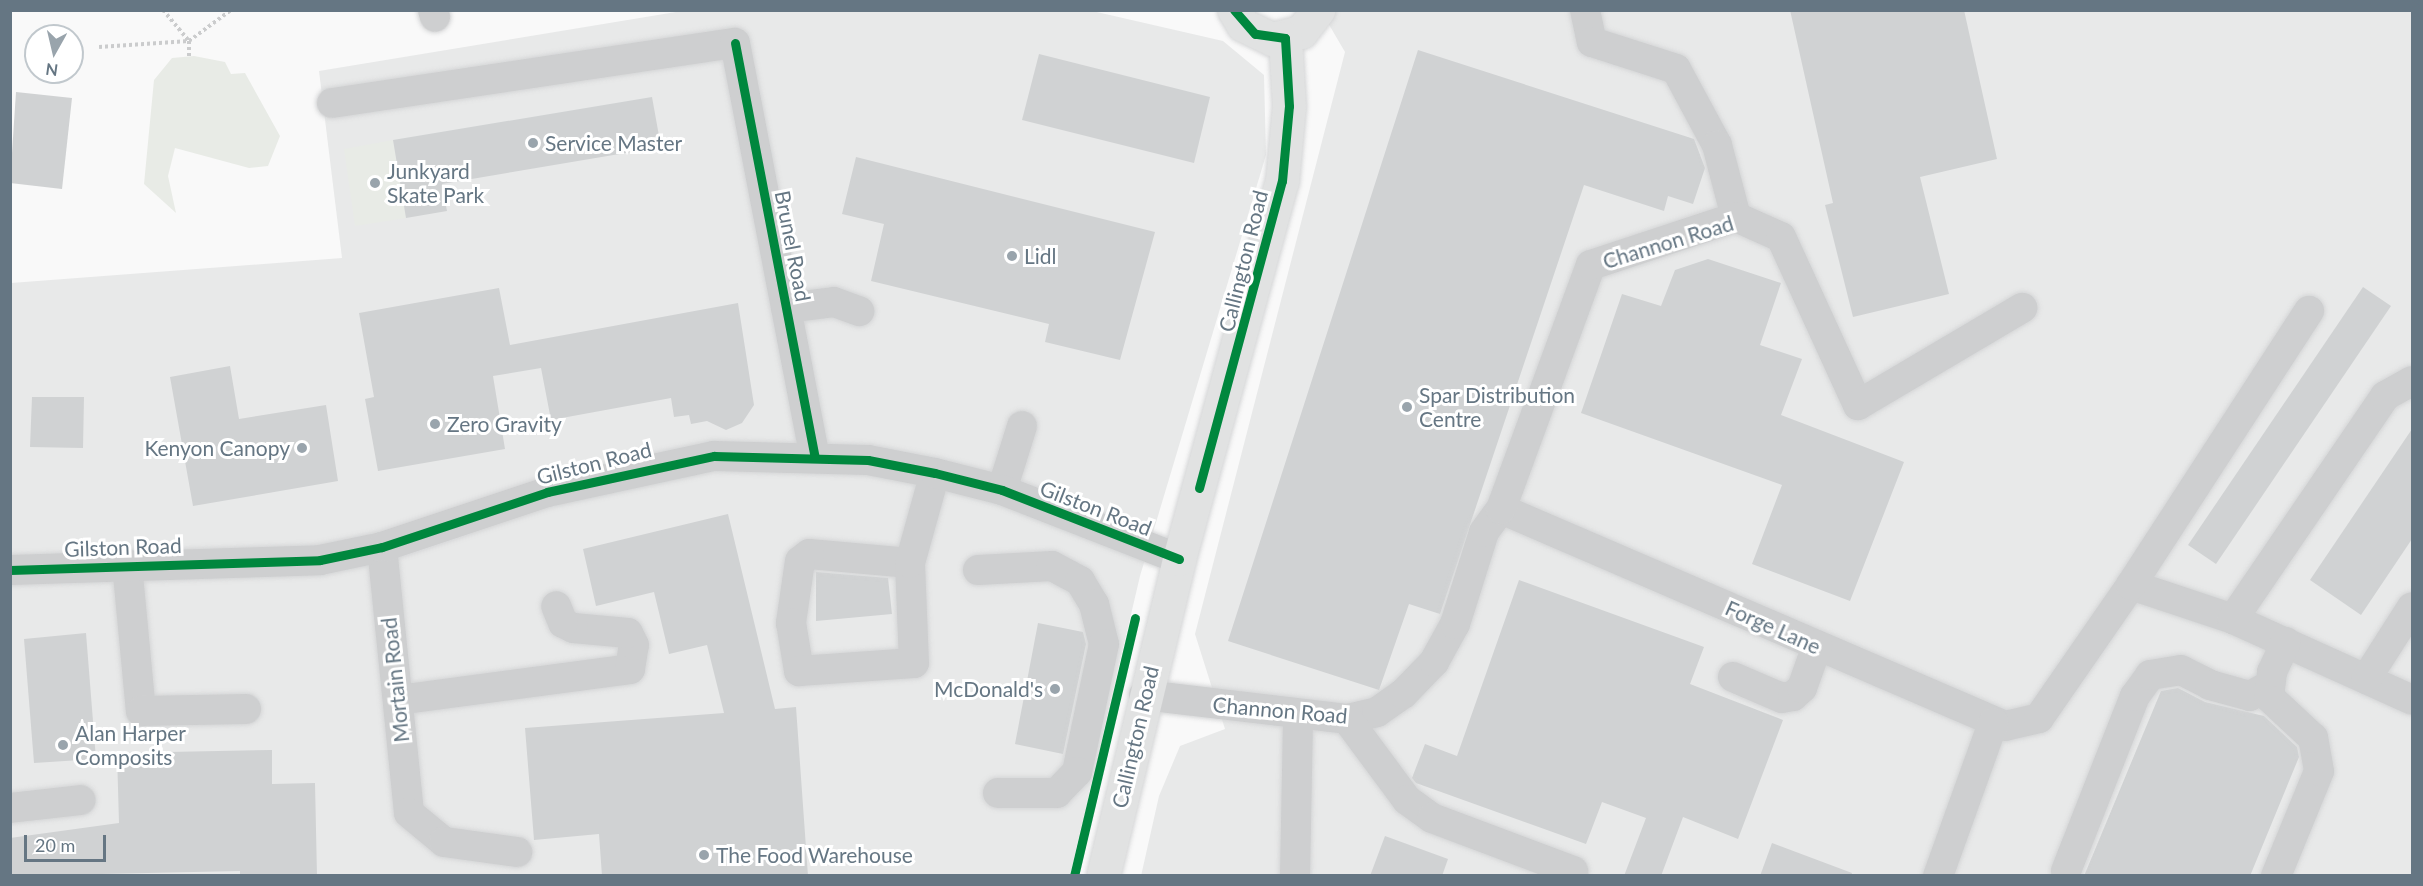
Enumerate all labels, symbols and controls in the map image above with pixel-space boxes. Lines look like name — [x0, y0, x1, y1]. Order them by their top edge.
north arrow — [24, 24, 84, 84]
text: N — [44, 60, 59, 81]
place label: Service Master — [545, 130, 682, 156]
marker: Service Master — [526, 136, 540, 150]
place label: Junkyard Skate Park — [387, 158, 484, 208]
marker: Junkyard Skate Park — [368, 176, 382, 190]
street label: Brunel Road — [770, 188, 816, 304]
street label: Callington Road — [1213, 188, 1273, 334]
street label: Channon Road — [1600, 210, 1736, 274]
place label: Lidl — [1024, 243, 1057, 269]
marker: Lidl — [1005, 249, 1019, 263]
place label: Spar Distribution Centre — [1419, 382, 1576, 432]
marker: Spar Distribution Centre — [1400, 400, 1414, 414]
place label: Zero Gravity — [447, 411, 562, 437]
marker: Zero Gravity — [428, 417, 442, 431]
place label: Kenyon Canopy — [144, 435, 290, 461]
street label: Gilston Road — [534, 437, 654, 489]
marker: Kenyon Canopy — [295, 441, 309, 455]
street label: Gilston Road — [1037, 475, 1155, 541]
street label: Gilston Road — [64, 532, 182, 562]
street label: Forge Lane — [1722, 595, 1824, 659]
street label: Mortain Road — [376, 616, 414, 744]
street label: Callington Road — [1106, 663, 1164, 811]
place label: McDonald's — [934, 676, 1043, 702]
marker: McDonald's — [1048, 682, 1062, 696]
street label: Channon Road — [1212, 692, 1348, 728]
place label: Alan Harper Composits — [75, 720, 186, 770]
marker: Alan Harper Composits — [56, 738, 70, 752]
scale bar — [27, 823, 110, 861]
text: 20 m — [35, 834, 75, 856]
place label: The Food Warehouse — [716, 842, 913, 868]
marker: The Food Warehouse — [697, 848, 711, 862]

